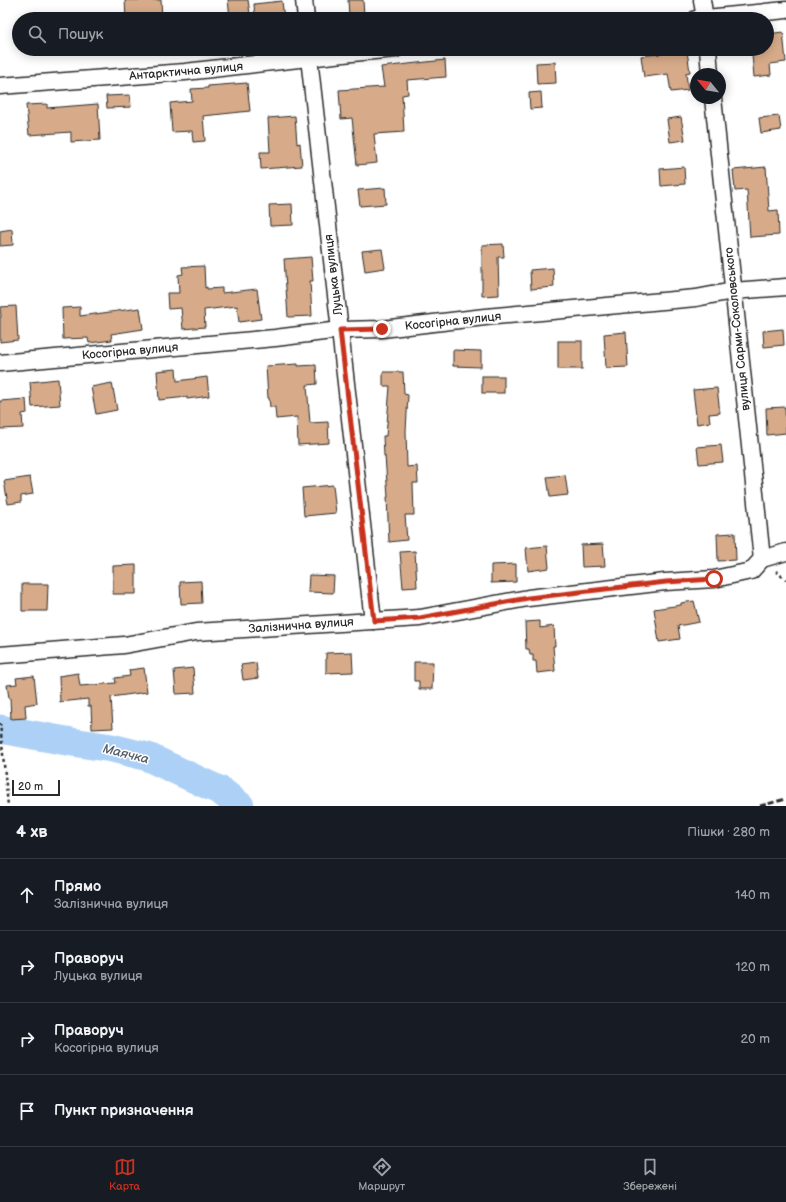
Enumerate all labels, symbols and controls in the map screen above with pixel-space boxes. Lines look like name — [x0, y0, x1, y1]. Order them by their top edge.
search box — [12, 12, 774, 56]
icon: search — [26, 23, 48, 45]
text: Пошук — [58, 25, 104, 44]
street label: Антарктична вулиця — [127, 59, 244, 84]
north arrow — [690, 68, 726, 104]
street label: Луцька вулиця — [321, 233, 346, 317]
street label: вулиця Сарми-Соколовського — [721, 246, 754, 411]
street label: Косогірна вулиця — [404, 309, 502, 334]
route end — [373, 320, 391, 338]
street label: Косогірна вулиця — [81, 340, 179, 363]
route start — [705, 570, 723, 588]
street label: Залізнична вулиця — [248, 614, 355, 637]
water label: Маячка — [101, 741, 151, 768]
scale bar — [12, 778, 60, 797]
text: 20 m — [18, 780, 43, 793]
text: 4 хв — [16, 822, 48, 842]
text: Пішки · 280 m — [687, 824, 770, 840]
text: Прямо — [54, 877, 101, 896]
icon: ahead — [16, 884, 38, 906]
text: 140 m — [735, 887, 770, 903]
text: Залізнична вулиця — [54, 896, 168, 912]
text: Праворуч — [54, 949, 124, 968]
icon: right — [16, 956, 38, 978]
text: 120 m — [735, 959, 770, 975]
text: Луцька вулиця — [54, 968, 143, 984]
text: Праворуч — [54, 1021, 124, 1040]
icon: right — [16, 1028, 38, 1050]
text: 20 m — [740, 1031, 770, 1047]
text: Косогірна вулиця — [54, 1040, 159, 1056]
icon: arrive — [16, 1100, 38, 1122]
text: Пункт призначення — [54, 1101, 194, 1120]
tab: Карта — [109, 1156, 140, 1193]
tab: Маршрут — [358, 1156, 405, 1193]
tab: Збережені — [623, 1156, 677, 1193]

